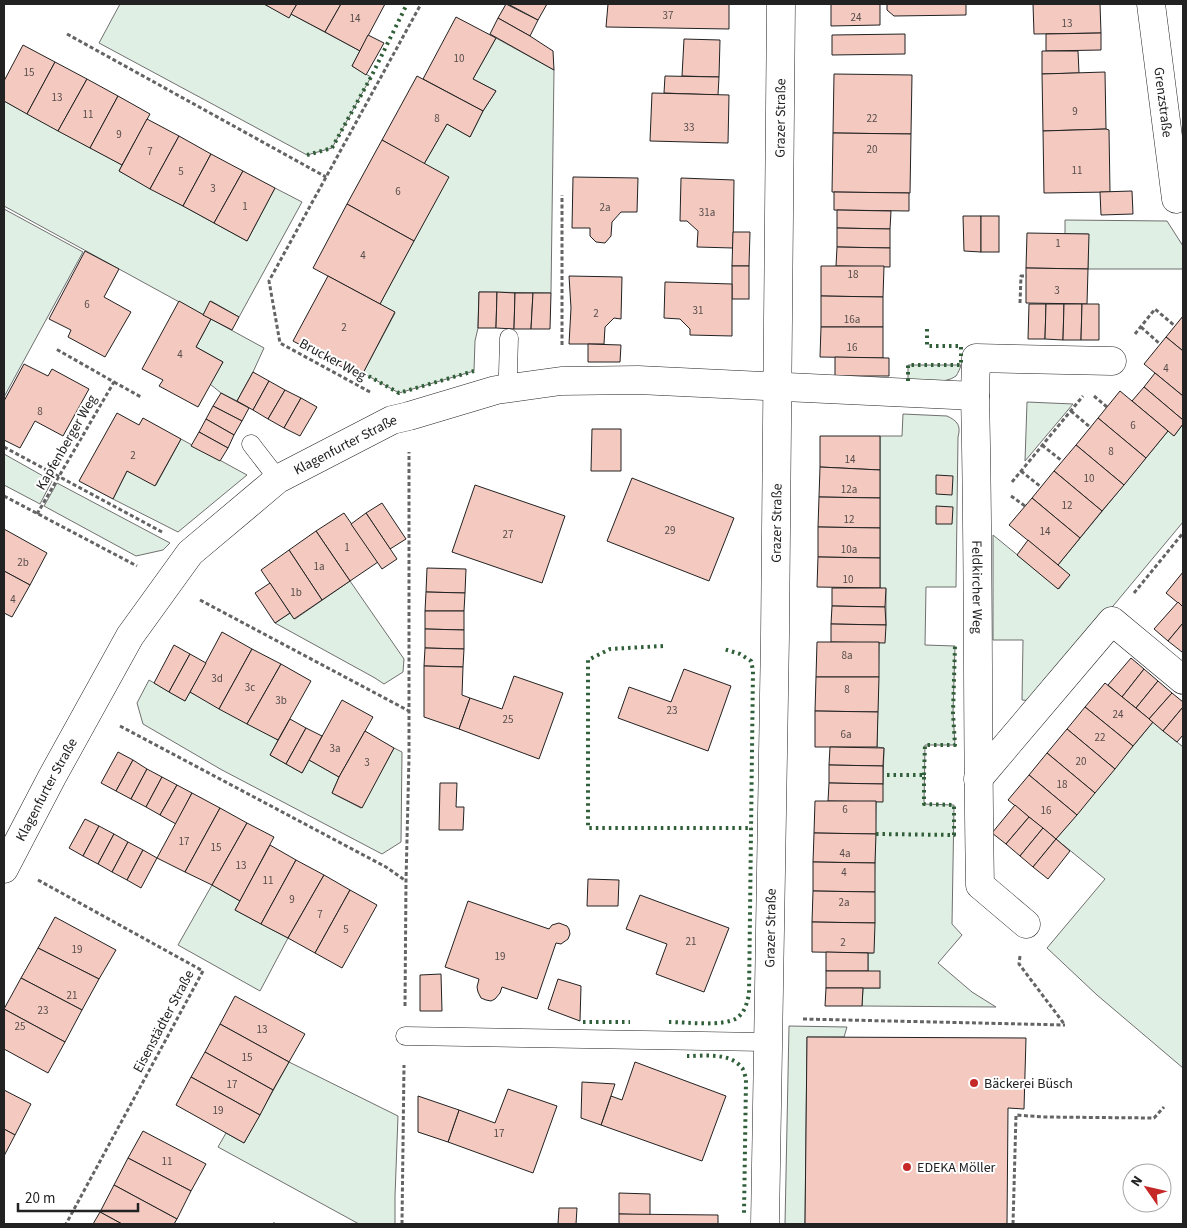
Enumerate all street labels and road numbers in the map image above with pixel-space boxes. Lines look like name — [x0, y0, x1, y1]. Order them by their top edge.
street label: Grenzstraße — [1148, 66, 1177, 139]
street label: Grazer Straße — [771, 78, 791, 158]
street label: Brucker Weg — [296, 334, 370, 386]
street label: Kapfenberger Weg — [31, 391, 102, 494]
street label: Klagenfurter Straße — [290, 410, 399, 480]
street label: Grazer Straße — [767, 483, 787, 563]
street label: Feldkircher Weg — [966, 540, 987, 634]
street label: Klagenfurter Straße — [11, 735, 83, 845]
street label: Grazer Straße — [760, 888, 782, 968]
street label: Eisenstädter Straße — [128, 967, 199, 1076]

